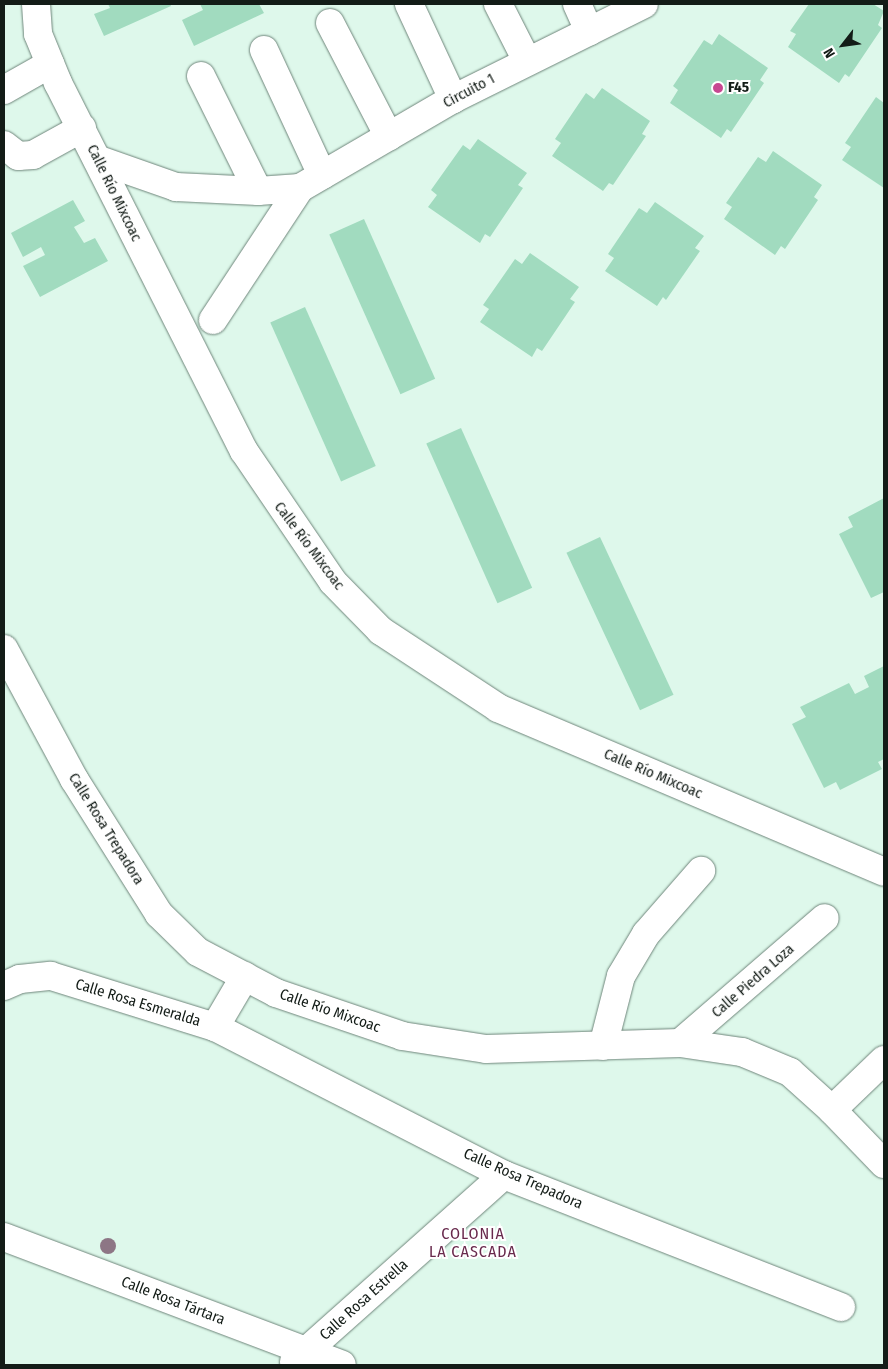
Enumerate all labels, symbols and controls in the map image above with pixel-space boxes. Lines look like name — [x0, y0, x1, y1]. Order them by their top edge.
north arrow — [818, 20, 868, 70]
text: N — [820, 45, 839, 61]
street label: Circuito 1 — [440, 70, 498, 112]
place label: F45 — [728, 79, 749, 97]
marker: F45 — [712, 82, 724, 94]
street label: Calle Río Mixcoac — [83, 142, 145, 244]
street label: Calle Río Mixcoac — [270, 499, 348, 593]
street label: Calle Río Mixcoac — [601, 745, 705, 803]
street label: Calle Rosa Trepadora — [64, 770, 148, 888]
street label: Calle Piedra Loza — [708, 940, 798, 1022]
street label: Calle Rosa Esmeralda — [73, 975, 203, 1031]
street label: Calle Río Mixcoac — [277, 985, 383, 1037]
street label: Calle Rosa Trepadora — [461, 1145, 585, 1213]
district label: COLONIA LA CASCADA — [428, 1224, 518, 1262]
street label: Calle Rosa Estrella — [316, 1256, 412, 1344]
street label: Calle Rosa Tártara — [119, 1273, 227, 1329]

